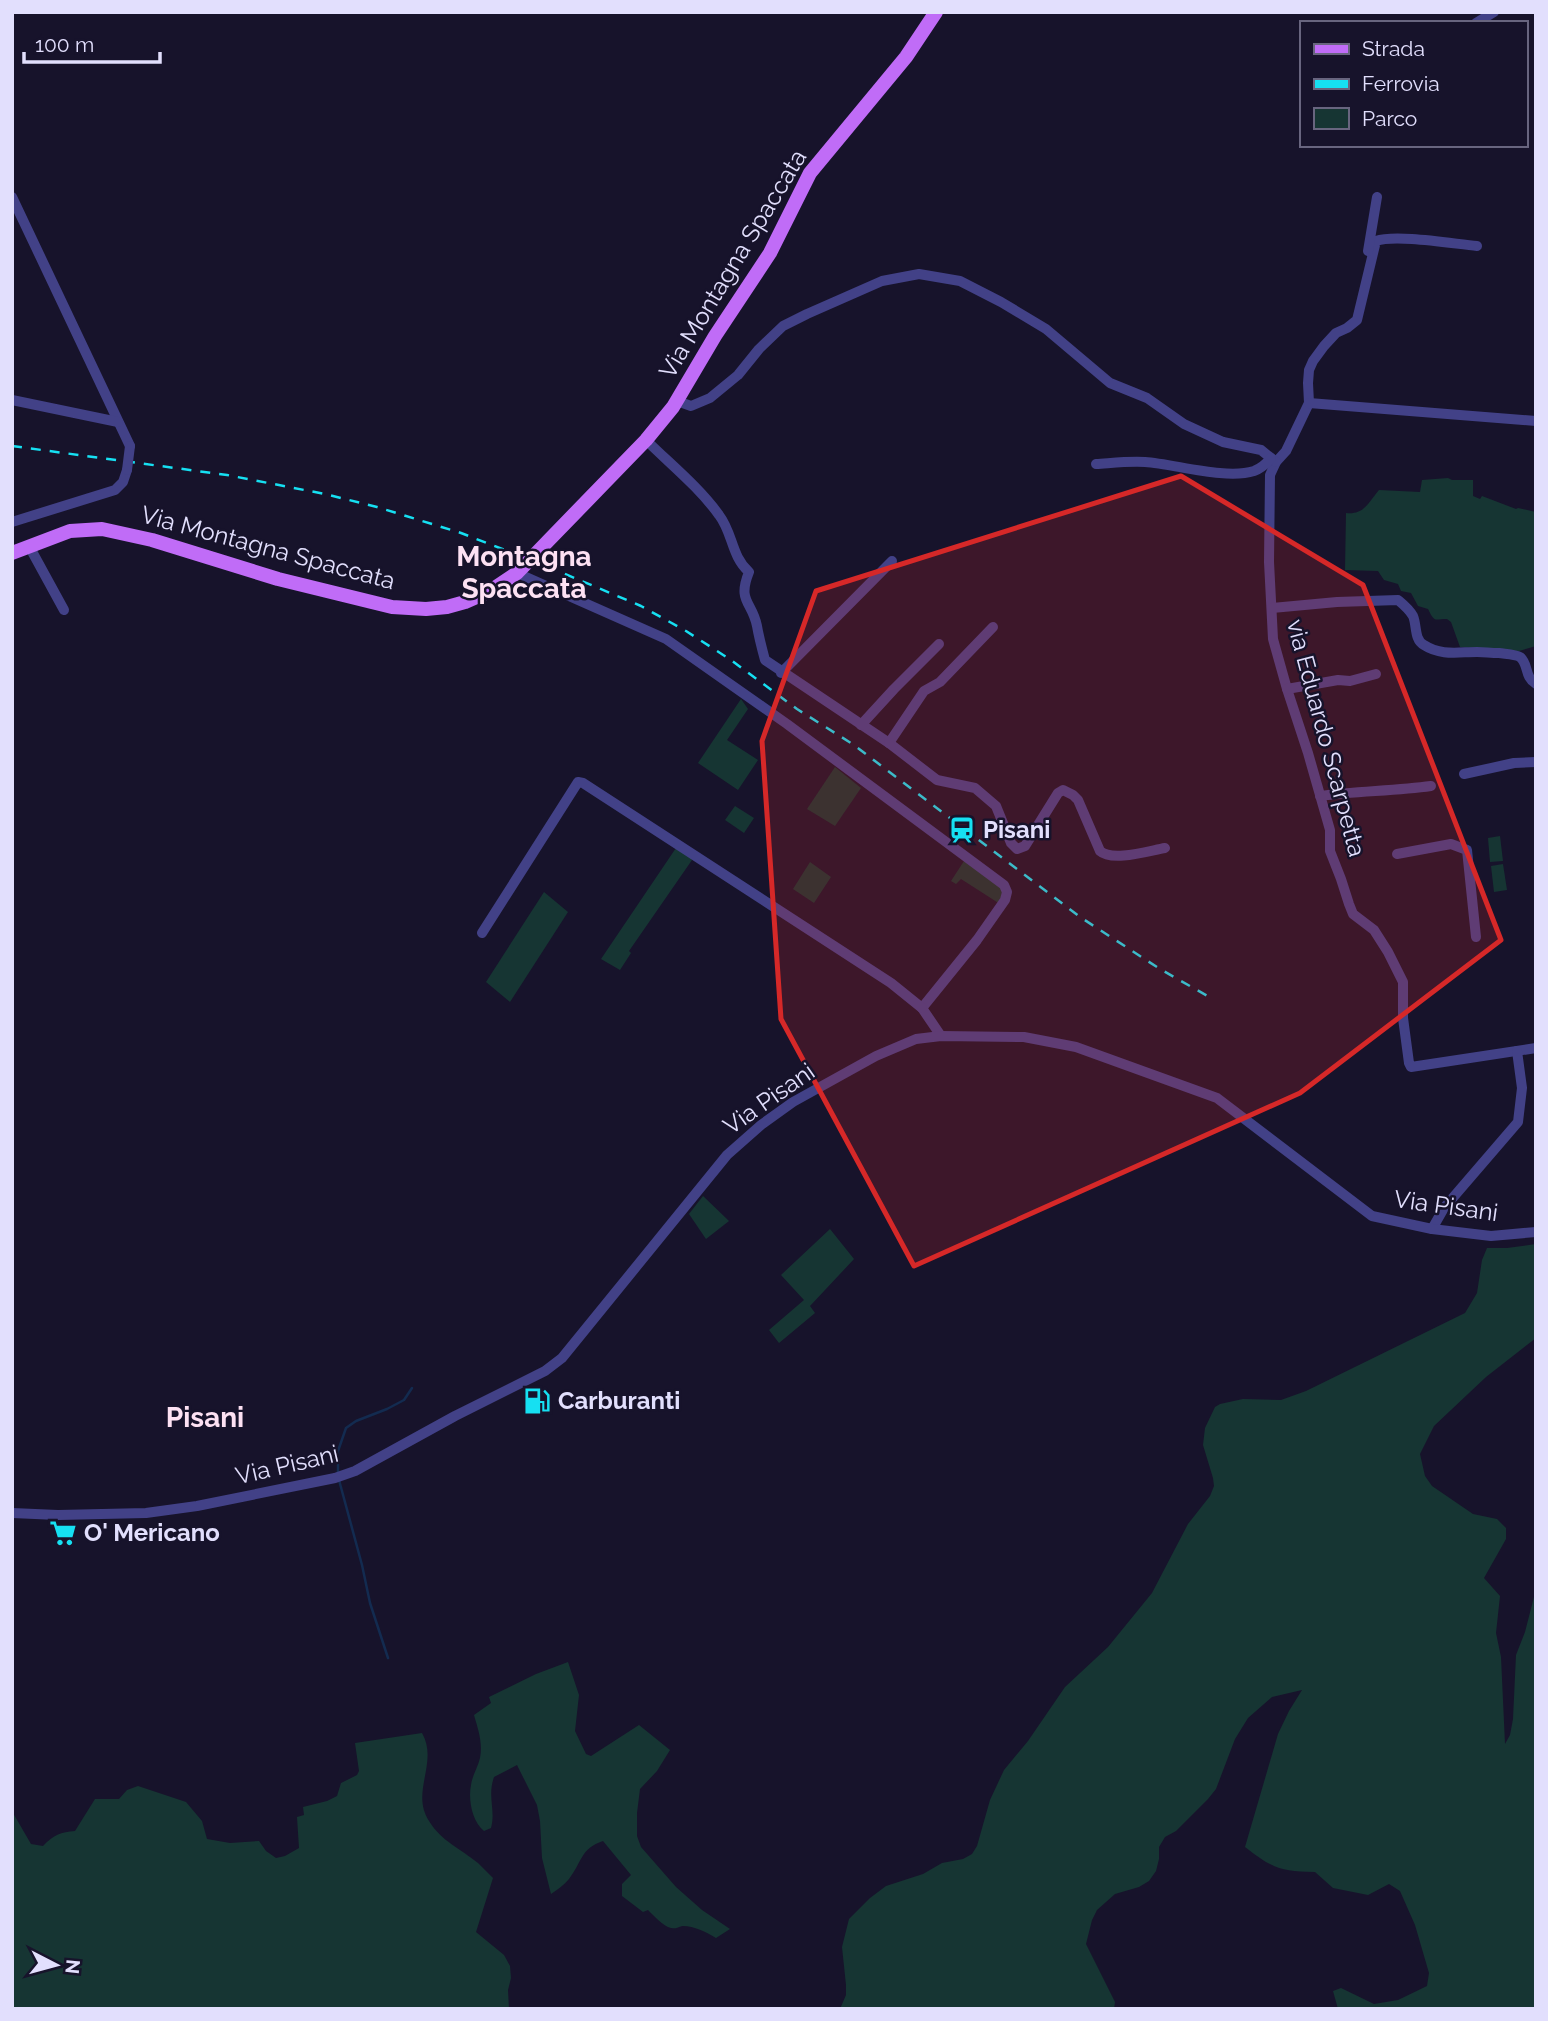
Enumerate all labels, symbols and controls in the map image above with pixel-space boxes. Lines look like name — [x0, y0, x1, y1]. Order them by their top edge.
scale bar — [24, 21, 161, 65]
legend — [1300, 21, 1527, 147]
text: 100 m — [35, 32, 94, 57]
text: Strada — [1362, 36, 1425, 61]
text: Ferrovia — [1362, 71, 1440, 96]
text: Parco — [1362, 106, 1417, 131]
street label: Via Montagna Spaccata — [653, 144, 812, 383]
street label: Via Montagna Spaccata — [138, 500, 398, 595]
district label: Montagna Spaccata — [456, 540, 592, 605]
street label: via Eduardo Scarpetta — [1281, 616, 1372, 860]
station icon: Pisani — [947, 815, 977, 845]
place label: Pisani — [983, 815, 1050, 844]
street label: Via Pisani — [717, 1057, 820, 1141]
street label: Via Pisani — [1392, 1184, 1500, 1227]
fuel station icon: Carburanti — [522, 1386, 552, 1416]
place label: Carburanti — [558, 1386, 680, 1415]
district label: Pisani — [166, 1401, 244, 1434]
street label: Via Pisani — [233, 1439, 341, 1490]
supermarket icon: O' Mericano — [48, 1518, 78, 1548]
place label: O' Mericano — [84, 1518, 220, 1547]
north arrow — [21, 1930, 91, 2000]
text: N — [61, 1958, 85, 1975]

